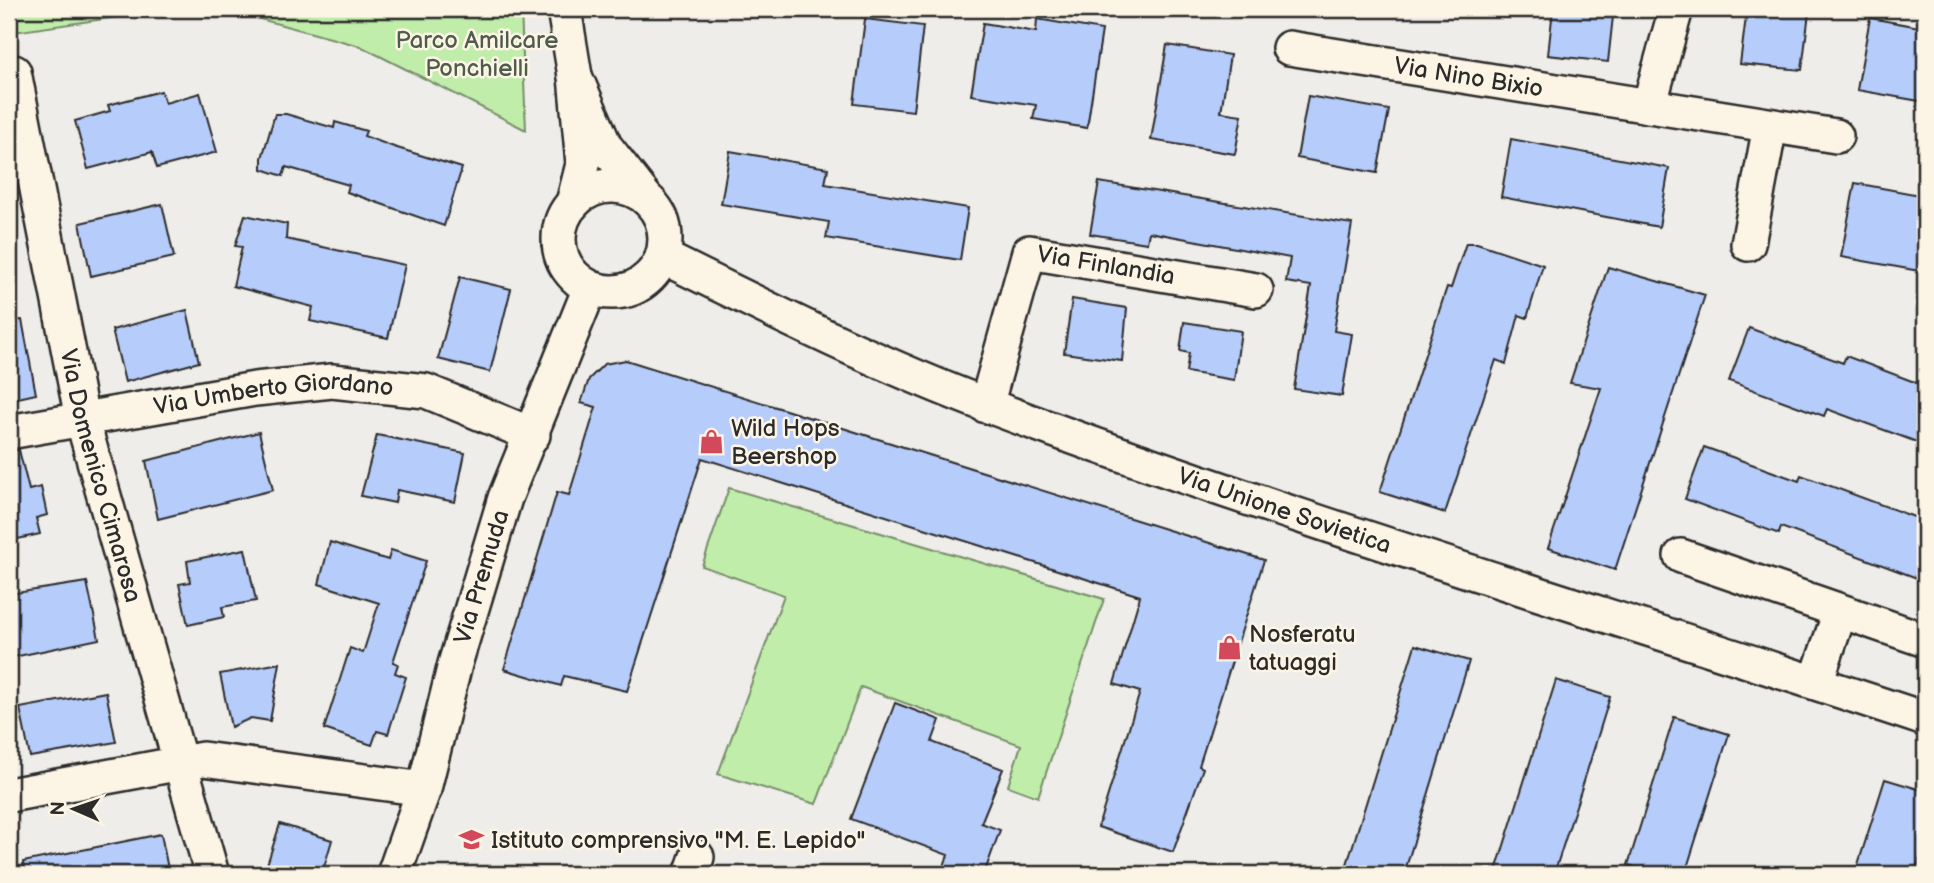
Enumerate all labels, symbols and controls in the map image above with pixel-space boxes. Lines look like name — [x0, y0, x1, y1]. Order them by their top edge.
park label: Parco Amilcare Ponchielli — [396, 26, 558, 83]
street label: Via Nino Bixio — [1392, 51, 1545, 104]
street label: Via Finlandia — [1035, 240, 1177, 291]
street label: Via Domenico Cimarosa — [54, 347, 148, 606]
street label: Via Umberto Giordano — [152, 367, 395, 421]
place label: Wild Hops Beershop — [731, 414, 840, 471]
shop icon: Wild Hops Beershop — [697, 428, 725, 456]
street label: Via Unione Sovietica — [1174, 461, 1395, 560]
street label: Via Premuda — [448, 506, 516, 647]
place label: Nosferatu tatuaggi — [1249, 620, 1356, 677]
shop icon: Nosferatu tatuaggi — [1215, 634, 1243, 662]
north arrow — [38, 774, 108, 844]
text: N — [47, 801, 70, 816]
school or university icon: Istituto comprensivo "M. E. Lepido" — [457, 826, 485, 854]
place label: Istituto comprensivo "M. E. Lepido" — [491, 826, 865, 855]

